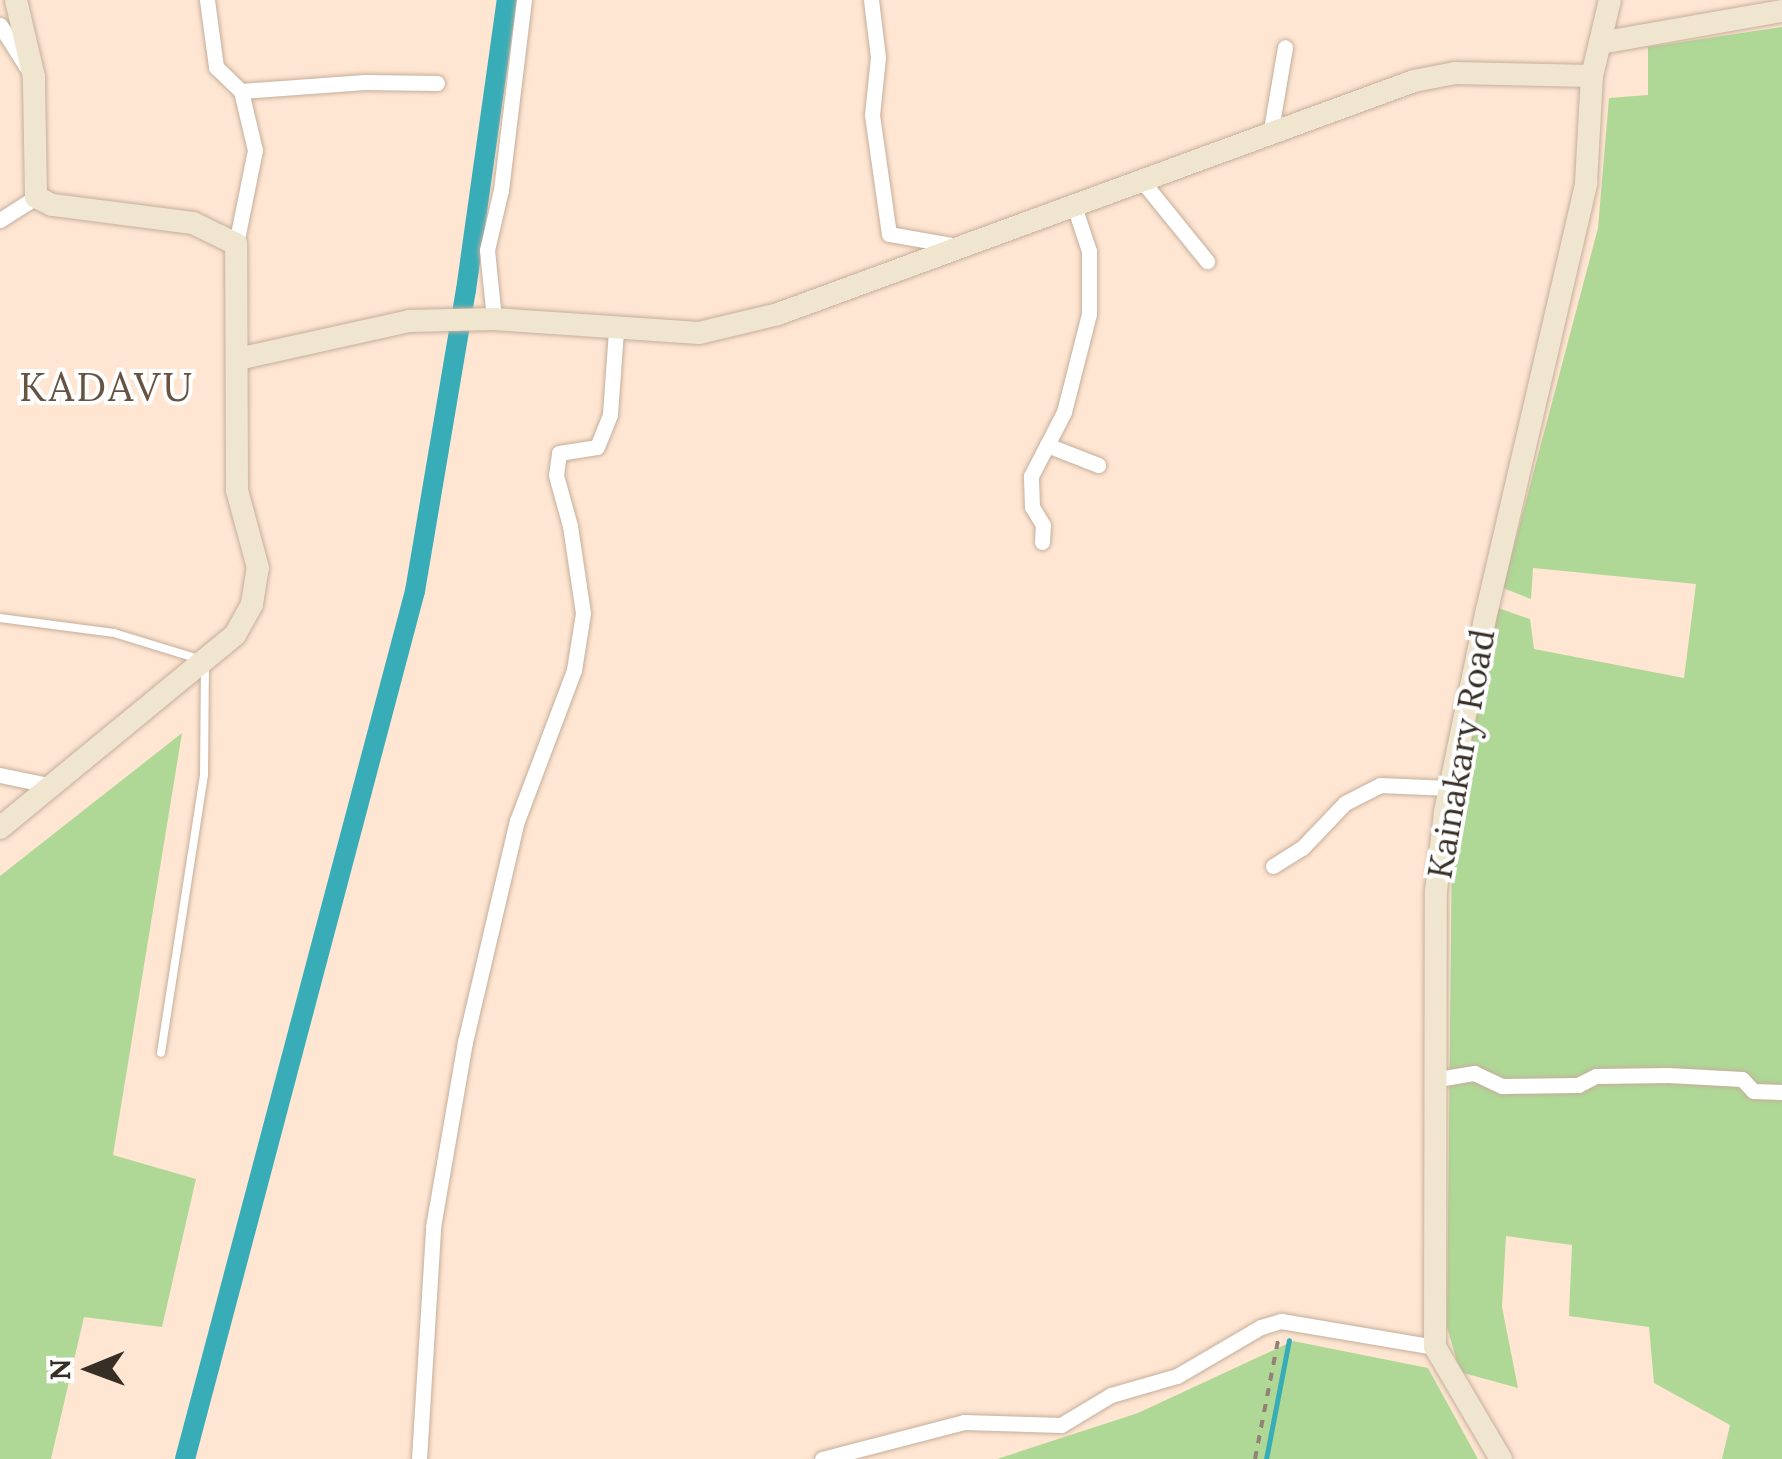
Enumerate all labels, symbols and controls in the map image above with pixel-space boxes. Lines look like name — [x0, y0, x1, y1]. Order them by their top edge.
district label: KADAVU — [19, 363, 195, 411]
street label: Kainakary Road — [1418, 626, 1504, 882]
north arrow — [40, 1319, 140, 1419]
text: N — [42, 1358, 78, 1381]

